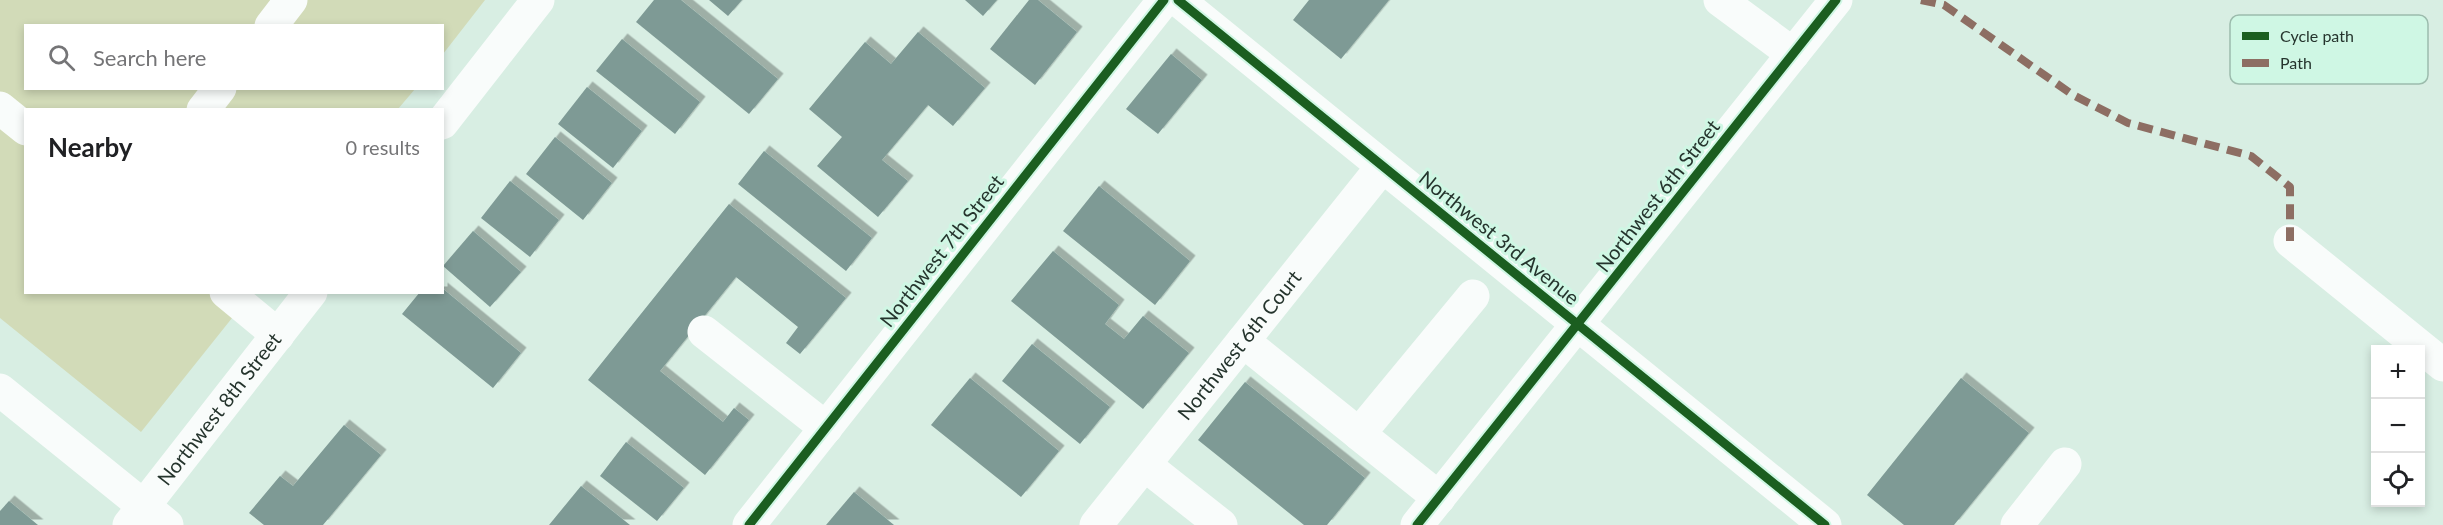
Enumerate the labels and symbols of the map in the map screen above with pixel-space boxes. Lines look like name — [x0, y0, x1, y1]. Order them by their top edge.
legend — [2230, 15, 2428, 84]
text: Cycle path — [2280, 26, 2354, 45]
text: Path — [2280, 53, 2312, 72]
street label: Northwest 6th Street — [1590, 114, 1724, 276]
street label: Northwest 3rd Avenue — [1415, 165, 1585, 309]
street label: Northwest 7th Street — [874, 169, 1008, 331]
street label: Northwest 6th Court — [1172, 265, 1306, 424]
street label: Northwest 8th Street — [152, 328, 286, 490]

